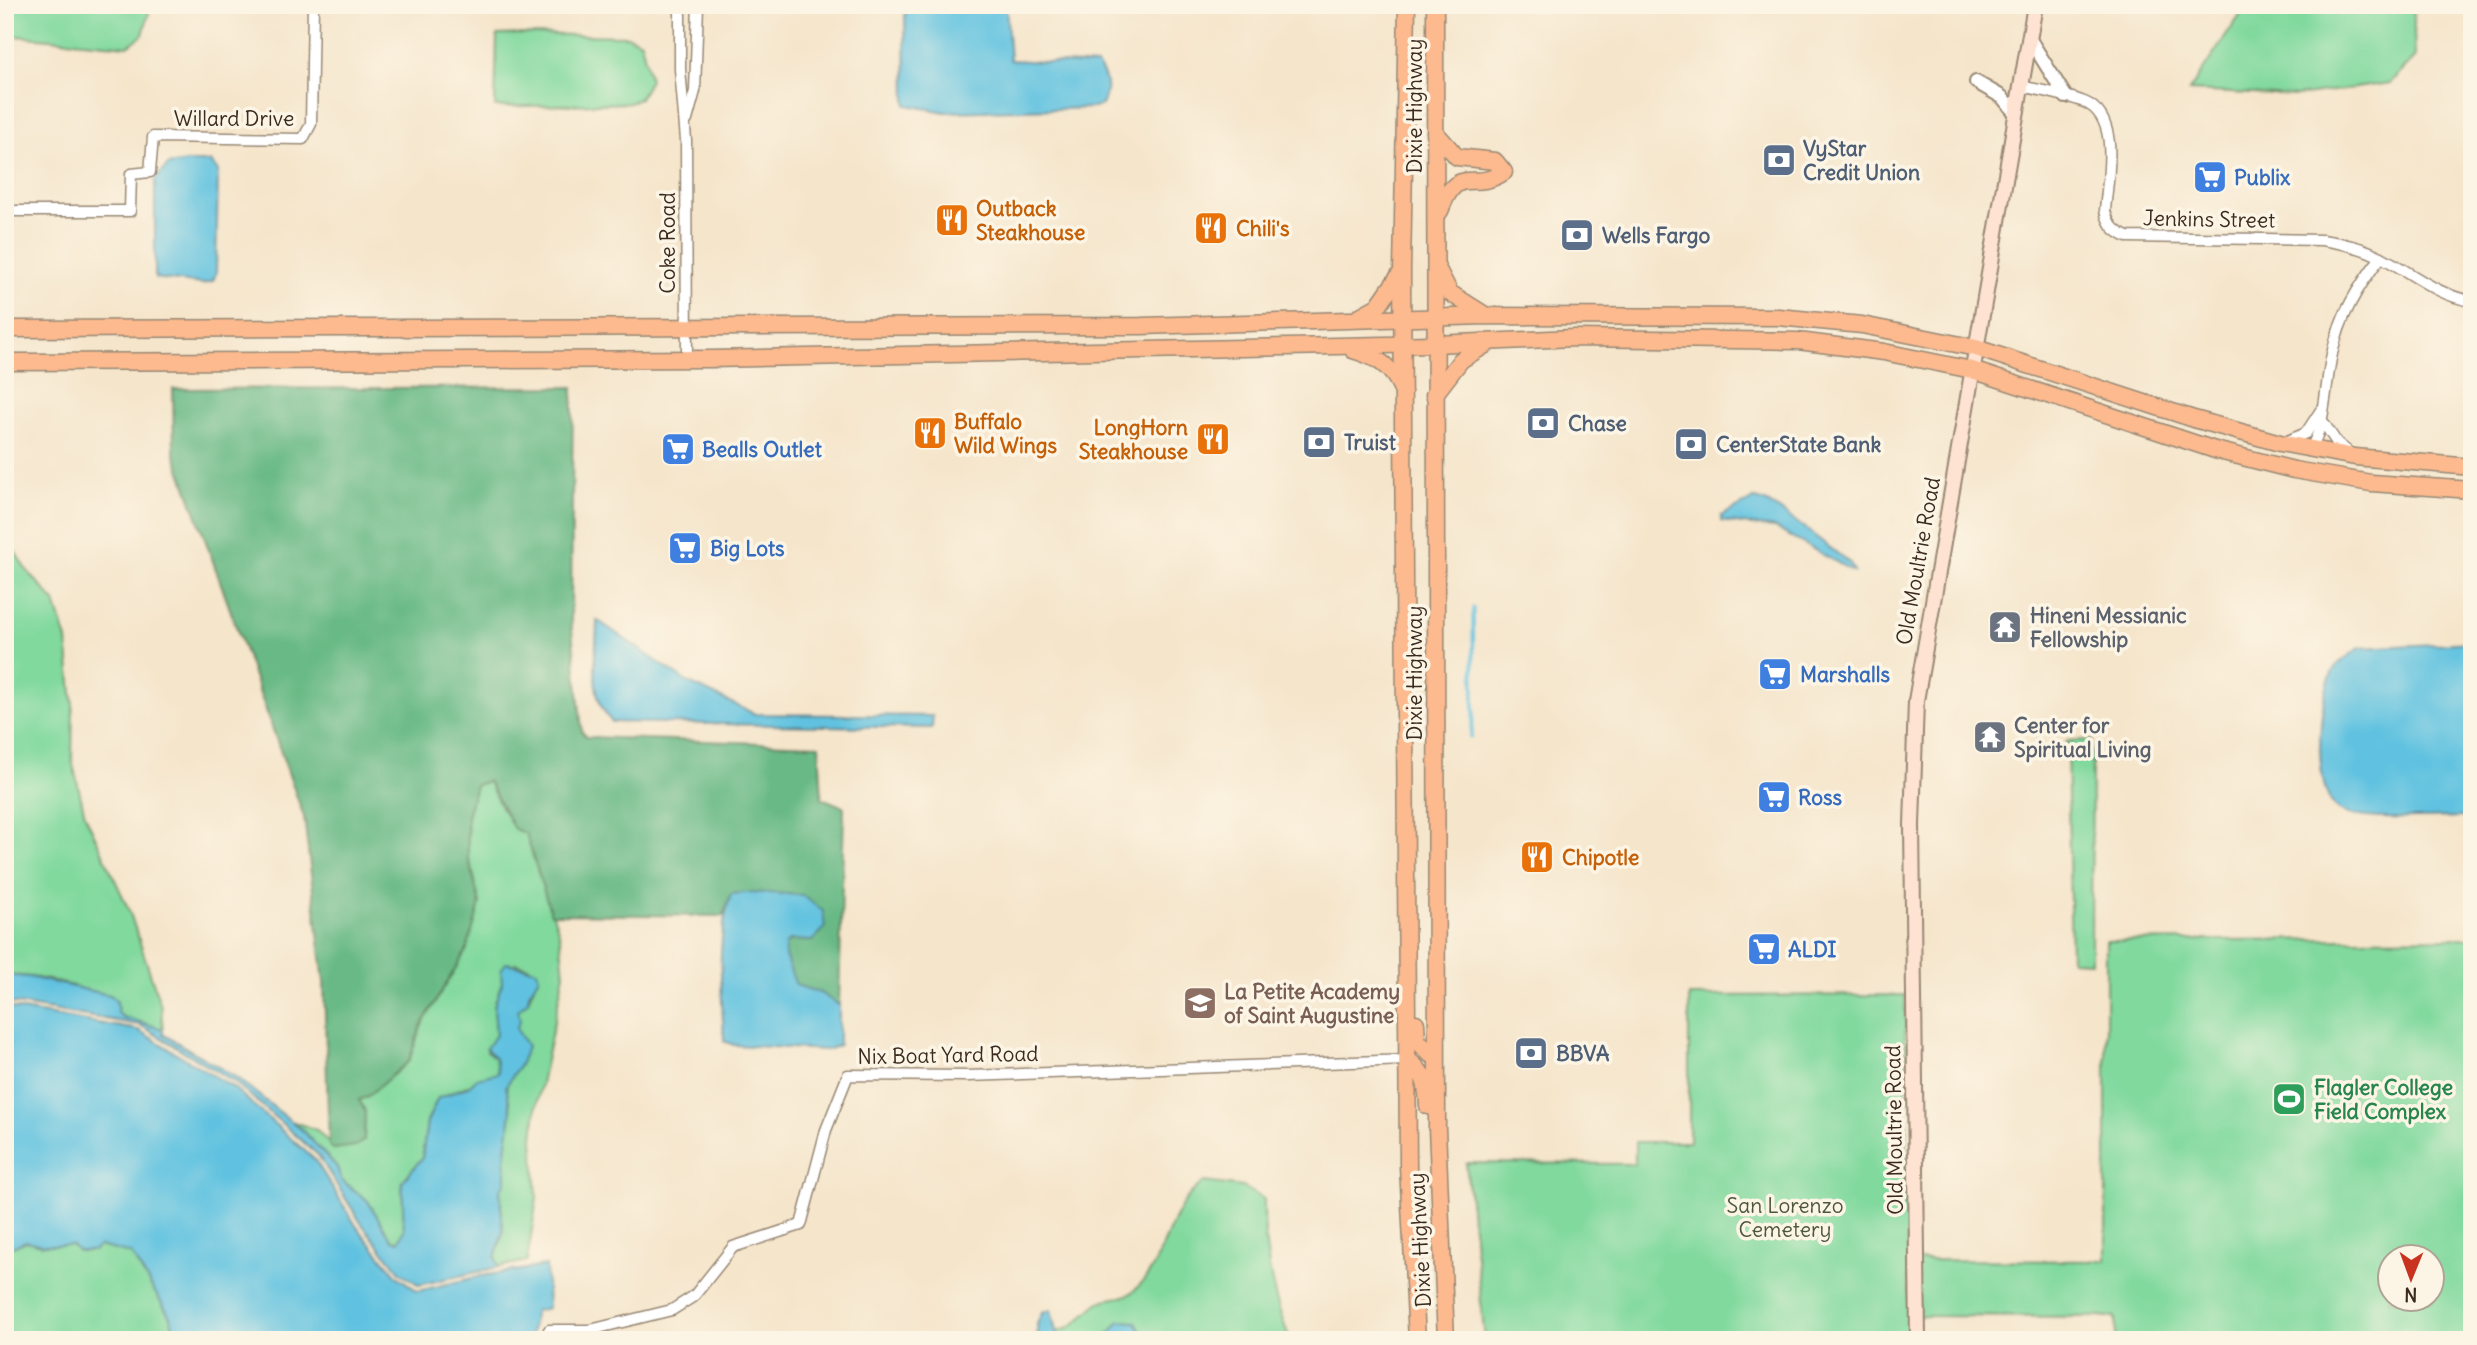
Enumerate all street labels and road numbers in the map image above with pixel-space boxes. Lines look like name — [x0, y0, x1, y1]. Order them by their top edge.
street label: Dixie Highway — [1401, 39, 1428, 173]
street label: Willard Drive — [174, 105, 294, 132]
street label: Coke Road — [654, 192, 681, 294]
street label: Jenkins Street — [2143, 204, 2275, 234]
street label: Old Moultrie Road — [1890, 475, 1946, 647]
street label: Dixie Highway — [1401, 606, 1428, 740]
street label: Nix Boat Yard Road — [857, 1040, 1039, 1070]
street label: Old Moultrie Road — [1879, 1045, 1909, 1215]
street label: Dixie Highway — [1403, 1172, 1437, 1308]

